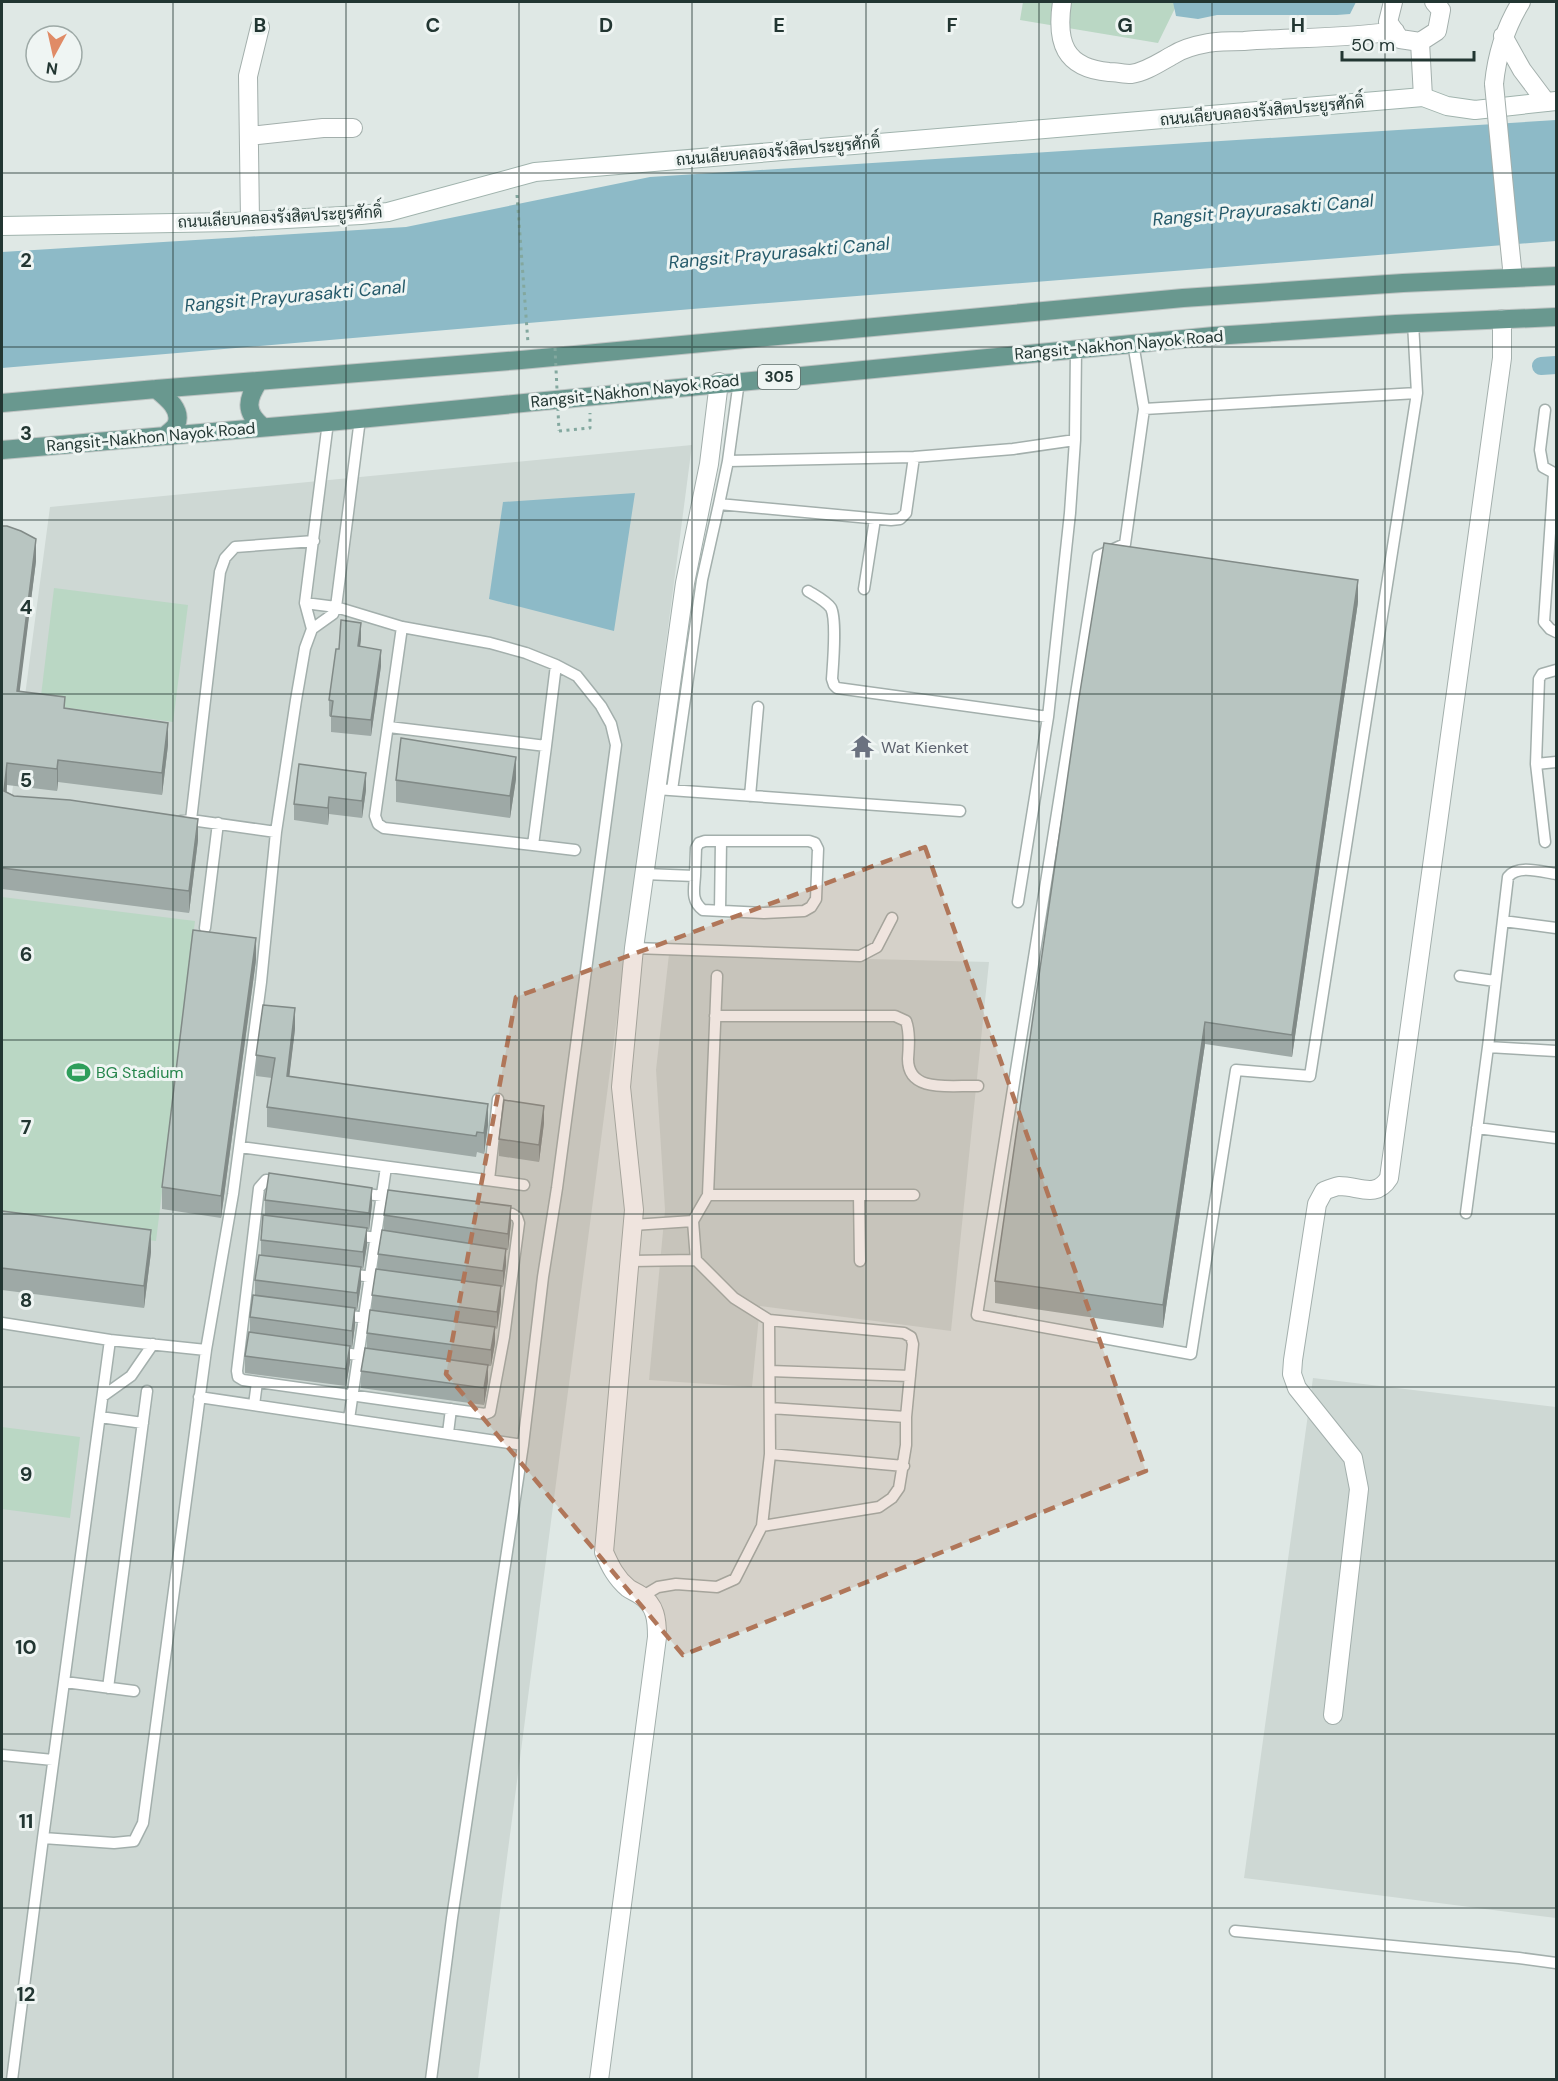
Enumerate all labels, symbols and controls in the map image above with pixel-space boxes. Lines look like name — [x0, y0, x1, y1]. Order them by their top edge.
text: B — [254, 12, 266, 38]
text: C — [426, 12, 440, 38]
text: D — [599, 12, 613, 38]
text: E — [773, 12, 785, 38]
text: F — [946, 12, 958, 38]
text: G — [1117, 12, 1133, 38]
text: H — [1291, 12, 1305, 38]
north arrow — [24, 24, 84, 84]
scale bar — [1342, 24, 1474, 62]
text: 50 m — [1351, 33, 1395, 57]
text: N — [45, 57, 59, 80]
street label: ถนนเลียบคลองรังสิตประยูรศักดิ์ — [1159, 87, 1365, 131]
street label: ถนนเลียบคลองรังสิตประยูรศักดิ์ — [675, 127, 881, 171]
water label: Rangsit Prayurasakti Canal — [1151, 188, 1376, 232]
street label: ถนนเลียบคลองรังสิตประยูรศักดิ์ — [177, 197, 383, 234]
water label: Rangsit Prayurasakti Canal — [667, 231, 892, 275]
text: 2 — [20, 247, 32, 273]
water label: Rangsit Prayurasakti Canal — [183, 274, 408, 318]
street label: Rangsit-Nakhon Nayok Road — [1014, 325, 1224, 365]
road number: 305 — [758, 365, 800, 389]
street label: Rangsit-Nakhon Nayok Road — [530, 370, 740, 412]
street label: Rangsit-Nakhon Nayok Road — [46, 417, 256, 457]
text: 3 — [20, 420, 32, 446]
text: 4 — [20, 594, 33, 620]
temple icon: Wat Kienket — [850, 734, 876, 760]
place label: Wat Kienket — [881, 737, 969, 758]
text: 5 — [20, 767, 32, 793]
text: 6 — [20, 941, 32, 967]
sports icon: BG Stadium — [65, 1059, 91, 1085]
place label: BG Stadium — [96, 1062, 184, 1083]
text: 7 — [21, 1114, 32, 1140]
text: 8 — [20, 1287, 32, 1313]
text: 9 — [20, 1461, 32, 1487]
text: 10 — [15, 1634, 37, 1660]
text: 11 — [19, 1808, 33, 1834]
text: 12 — [17, 1981, 35, 2007]

